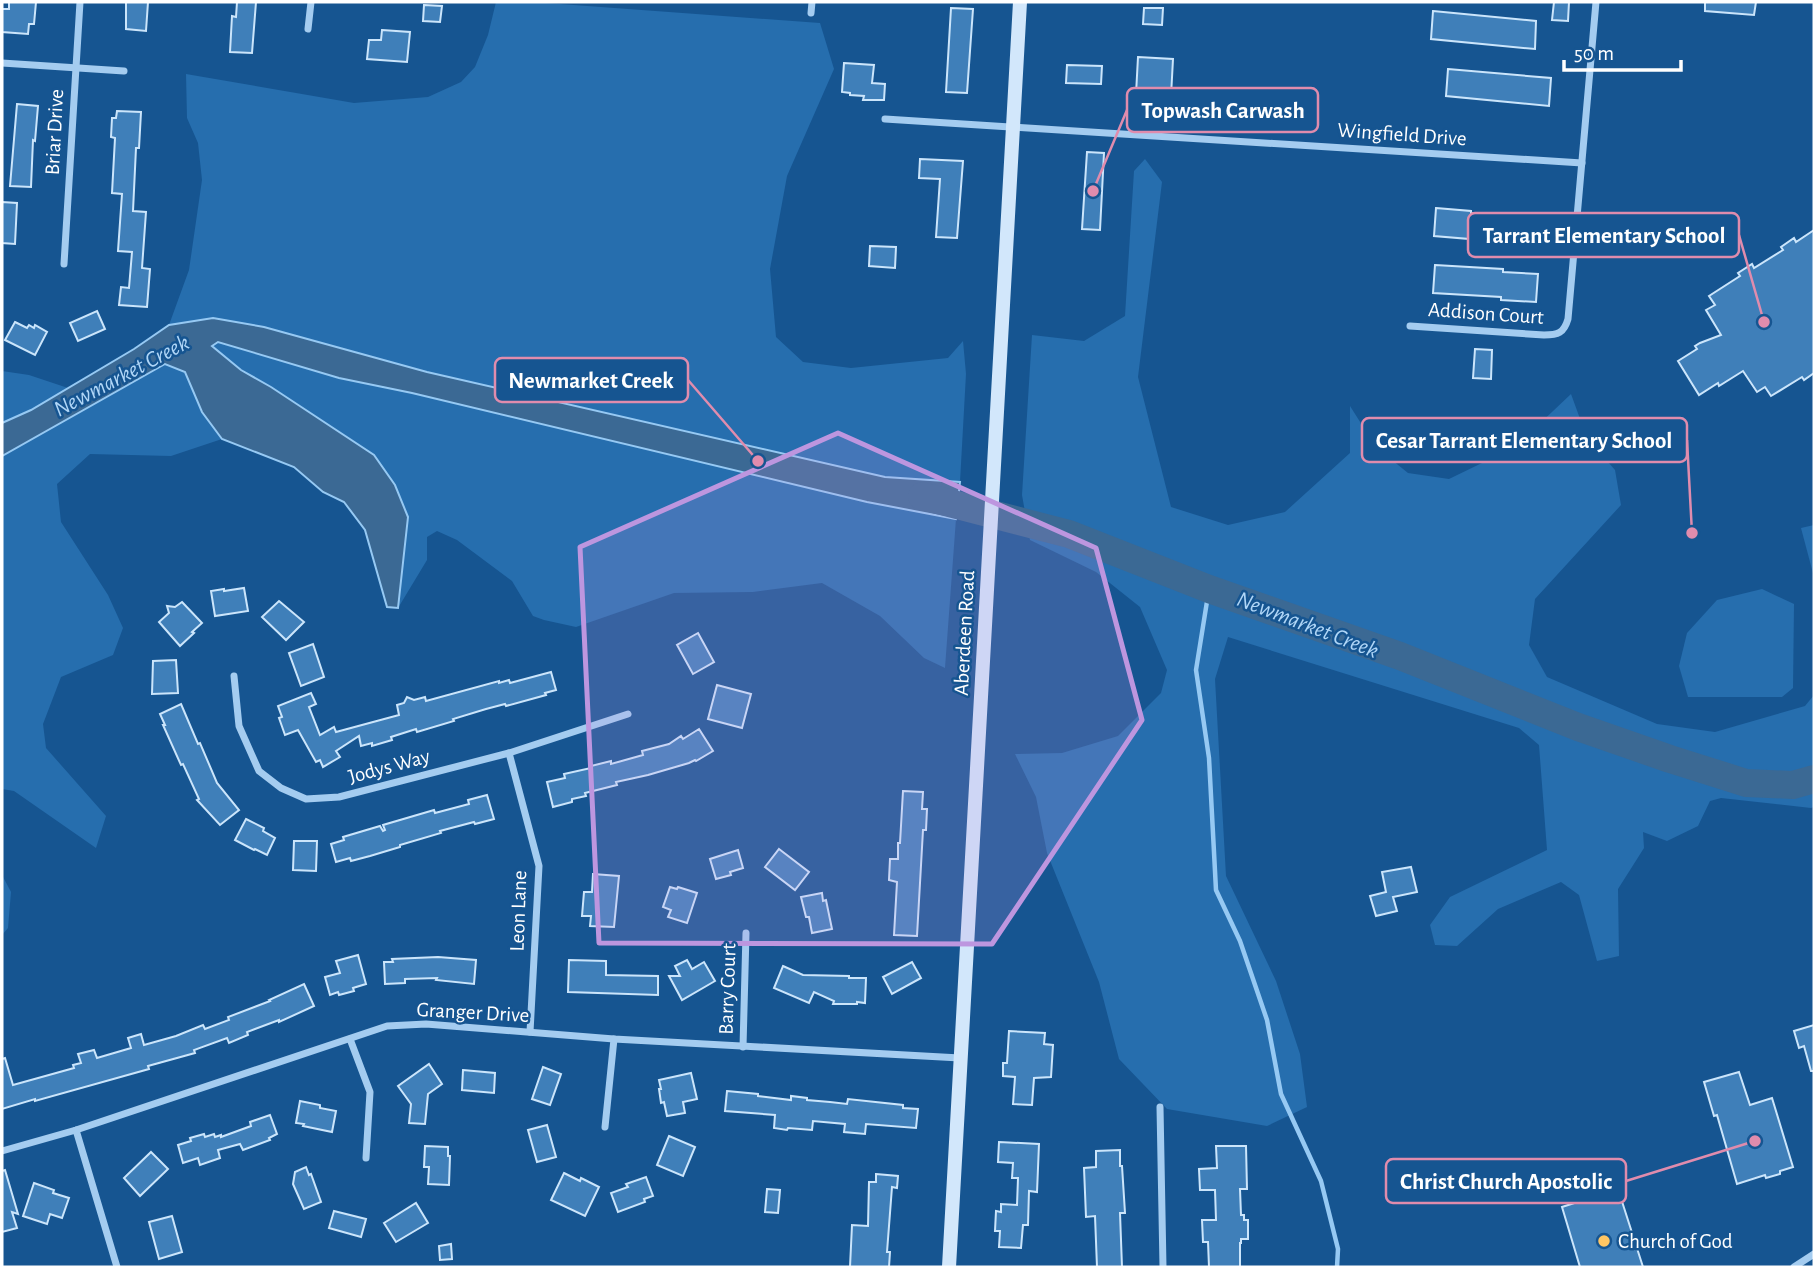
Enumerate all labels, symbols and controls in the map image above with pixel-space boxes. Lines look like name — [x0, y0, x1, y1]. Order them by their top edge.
scale bar — [1564, 28, 1681, 72]
text: 50 m — [1574, 43, 1614, 64]
street label: Briar Drive — [42, 88, 67, 176]
callout: Topwash Carwash — [1127, 88, 1318, 132]
text: Topwash Carwash — [1141, 100, 1305, 123]
street label: Wingfield Drive — [1337, 120, 1467, 149]
callout: Tarrant Elementary School — [1468, 213, 1739, 257]
text: Tarrant Elementary School — [1482, 225, 1726, 248]
street label: Addison Court — [1428, 299, 1545, 328]
water label: Newmarket Creek — [50, 331, 194, 422]
callout: Newmarket Creek — [495, 358, 688, 402]
text: Newmarket Creek — [508, 370, 674, 393]
callout: Cesar Tarrant Elementary School — [1362, 418, 1687, 462]
text: Cesar Tarrant Elementary School — [1376, 430, 1672, 453]
street label: Aberdeen Road — [951, 570, 978, 696]
water label: Newmarket Creek — [1233, 588, 1382, 663]
street label: Jodys Way — [346, 746, 432, 787]
street label: Leon Lane — [507, 870, 530, 952]
street label: Barry Court — [715, 942, 740, 1035]
street label: Granger Drive — [416, 999, 530, 1026]
callout: Christ Church Apostolic — [1386, 1159, 1626, 1203]
text: Christ Church Apostolic — [1400, 1171, 1612, 1194]
place label: Church of God — [1618, 1231, 1733, 1252]
marker: Church of God — [1596, 1233, 1612, 1249]

